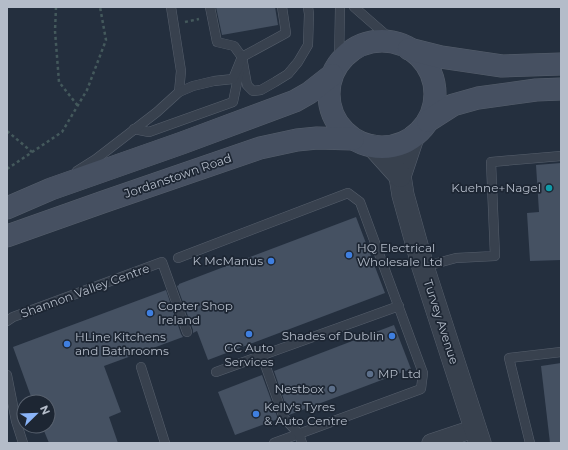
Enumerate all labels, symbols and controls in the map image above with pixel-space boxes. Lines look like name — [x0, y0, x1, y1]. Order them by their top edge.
street label: Jordanstown Road — [121, 150, 233, 201]
place label: Kuehne+Nagel — [451, 180, 541, 195]
marker: Kuehne+Nagel — [544, 183, 554, 193]
place label: HQ Electrical Wholesale Ltd — [357, 240, 443, 269]
marker: HQ Electrical Wholesale Ltd — [344, 250, 354, 260]
place label: K McManus — [193, 253, 263, 268]
marker: K McManus — [266, 256, 276, 266]
street label: Shannon Valley Centre — [18, 260, 151, 321]
street label: Turvey Avenue — [421, 278, 462, 366]
place label: Copter Shop Ireland — [158, 298, 233, 327]
marker: Copter Shop Ireland — [145, 308, 155, 318]
place label: Shades of Dublin — [282, 328, 384, 343]
place label: HLine Kitchens and Bathrooms — [75, 329, 169, 358]
marker: GC Auto Services — [244, 329, 254, 339]
marker: Shades of Dublin — [387, 331, 397, 341]
marker: HLine Kitchens and Bathrooms — [62, 339, 72, 349]
place label: GC Auto Services — [224, 340, 274, 369]
place label: MP Ltd — [378, 366, 421, 381]
marker: MP Ltd — [365, 369, 375, 379]
place label: Nestbox — [274, 381, 325, 396]
marker: Nestbox — [327, 384, 337, 394]
north arrow — [16, 394, 56, 434]
place label: Kelly's Tyres & Auto Centre — [264, 399, 347, 428]
text: N — [37, 403, 53, 417]
marker: Kelly's Tyres & Auto Centre — [251, 409, 261, 419]

